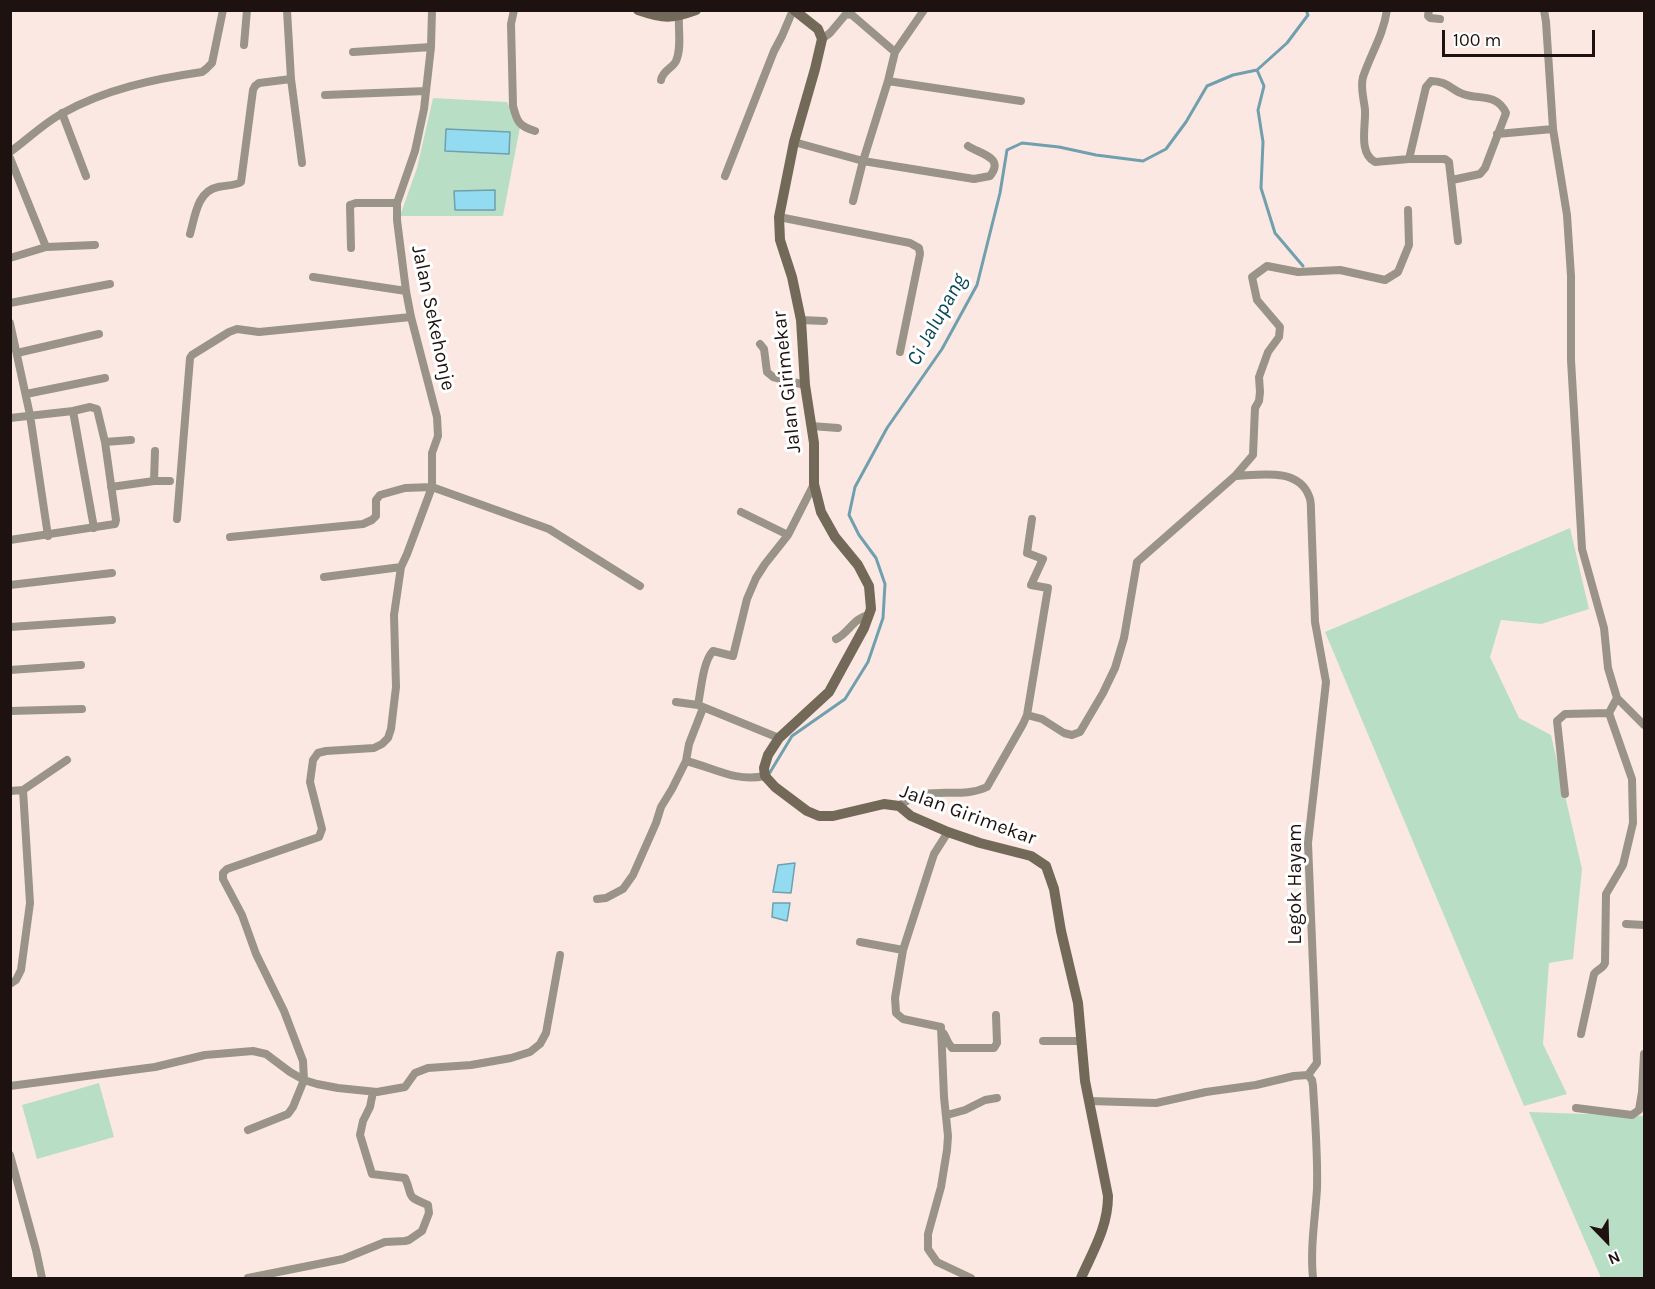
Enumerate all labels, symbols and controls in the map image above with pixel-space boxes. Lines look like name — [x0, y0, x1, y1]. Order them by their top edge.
scale bar — [1445, 18, 1598, 56]
text: 100 m — [1453, 29, 1501, 51]
street label: Jalan Sekehonje — [406, 243, 460, 393]
water label: Ci Jalupang — [902, 270, 972, 370]
street label: Jalan Girimekar — [768, 310, 806, 454]
street label: Jalan Girimekar — [897, 779, 1039, 851]
street label: Legok Hayam — [1283, 823, 1307, 945]
north arrow — [1577, 1211, 1637, 1271]
text: N — [1605, 1247, 1623, 1269]

